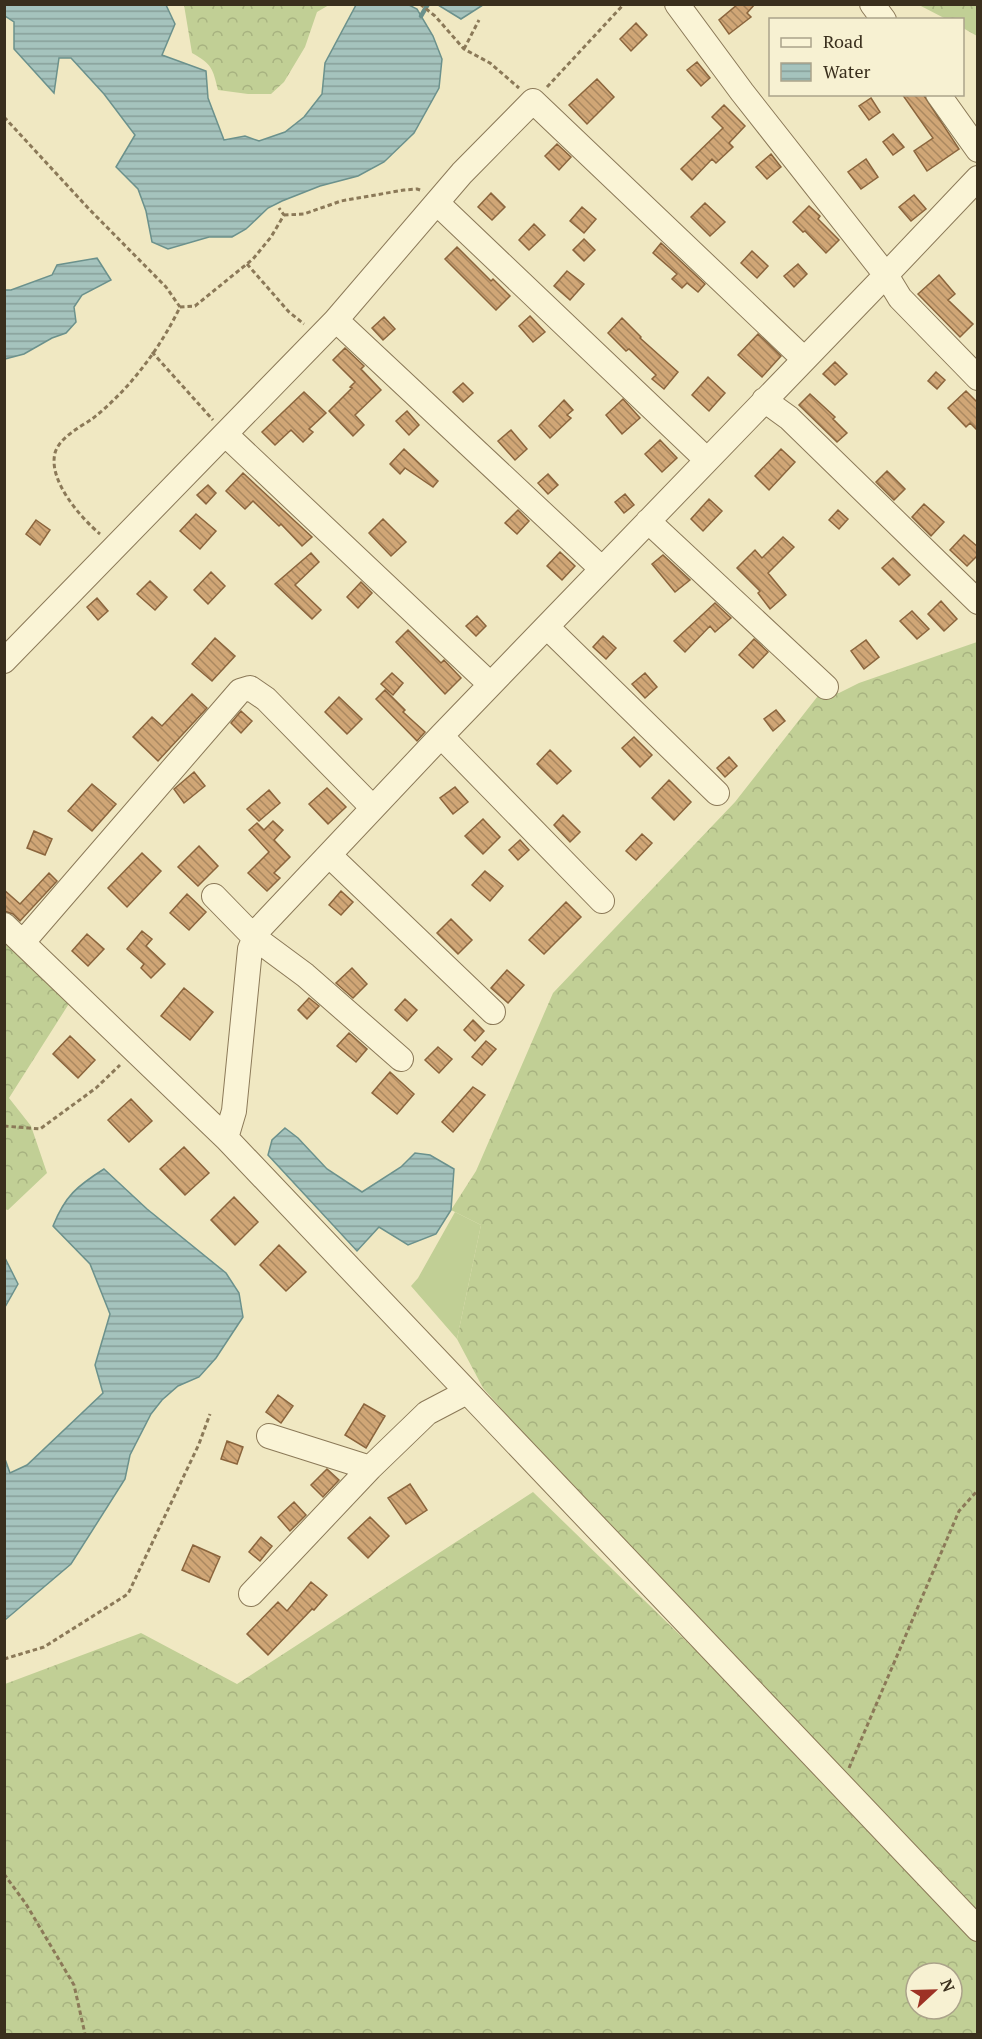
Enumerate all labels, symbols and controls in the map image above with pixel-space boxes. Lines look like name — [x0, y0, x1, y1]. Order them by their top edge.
legend — [769, 18, 964, 96]
text: Road — [823, 29, 863, 53]
text: Water — [823, 59, 870, 83]
north arrow — [904, 1961, 964, 2021]
text: N — [935, 1976, 960, 1995]

